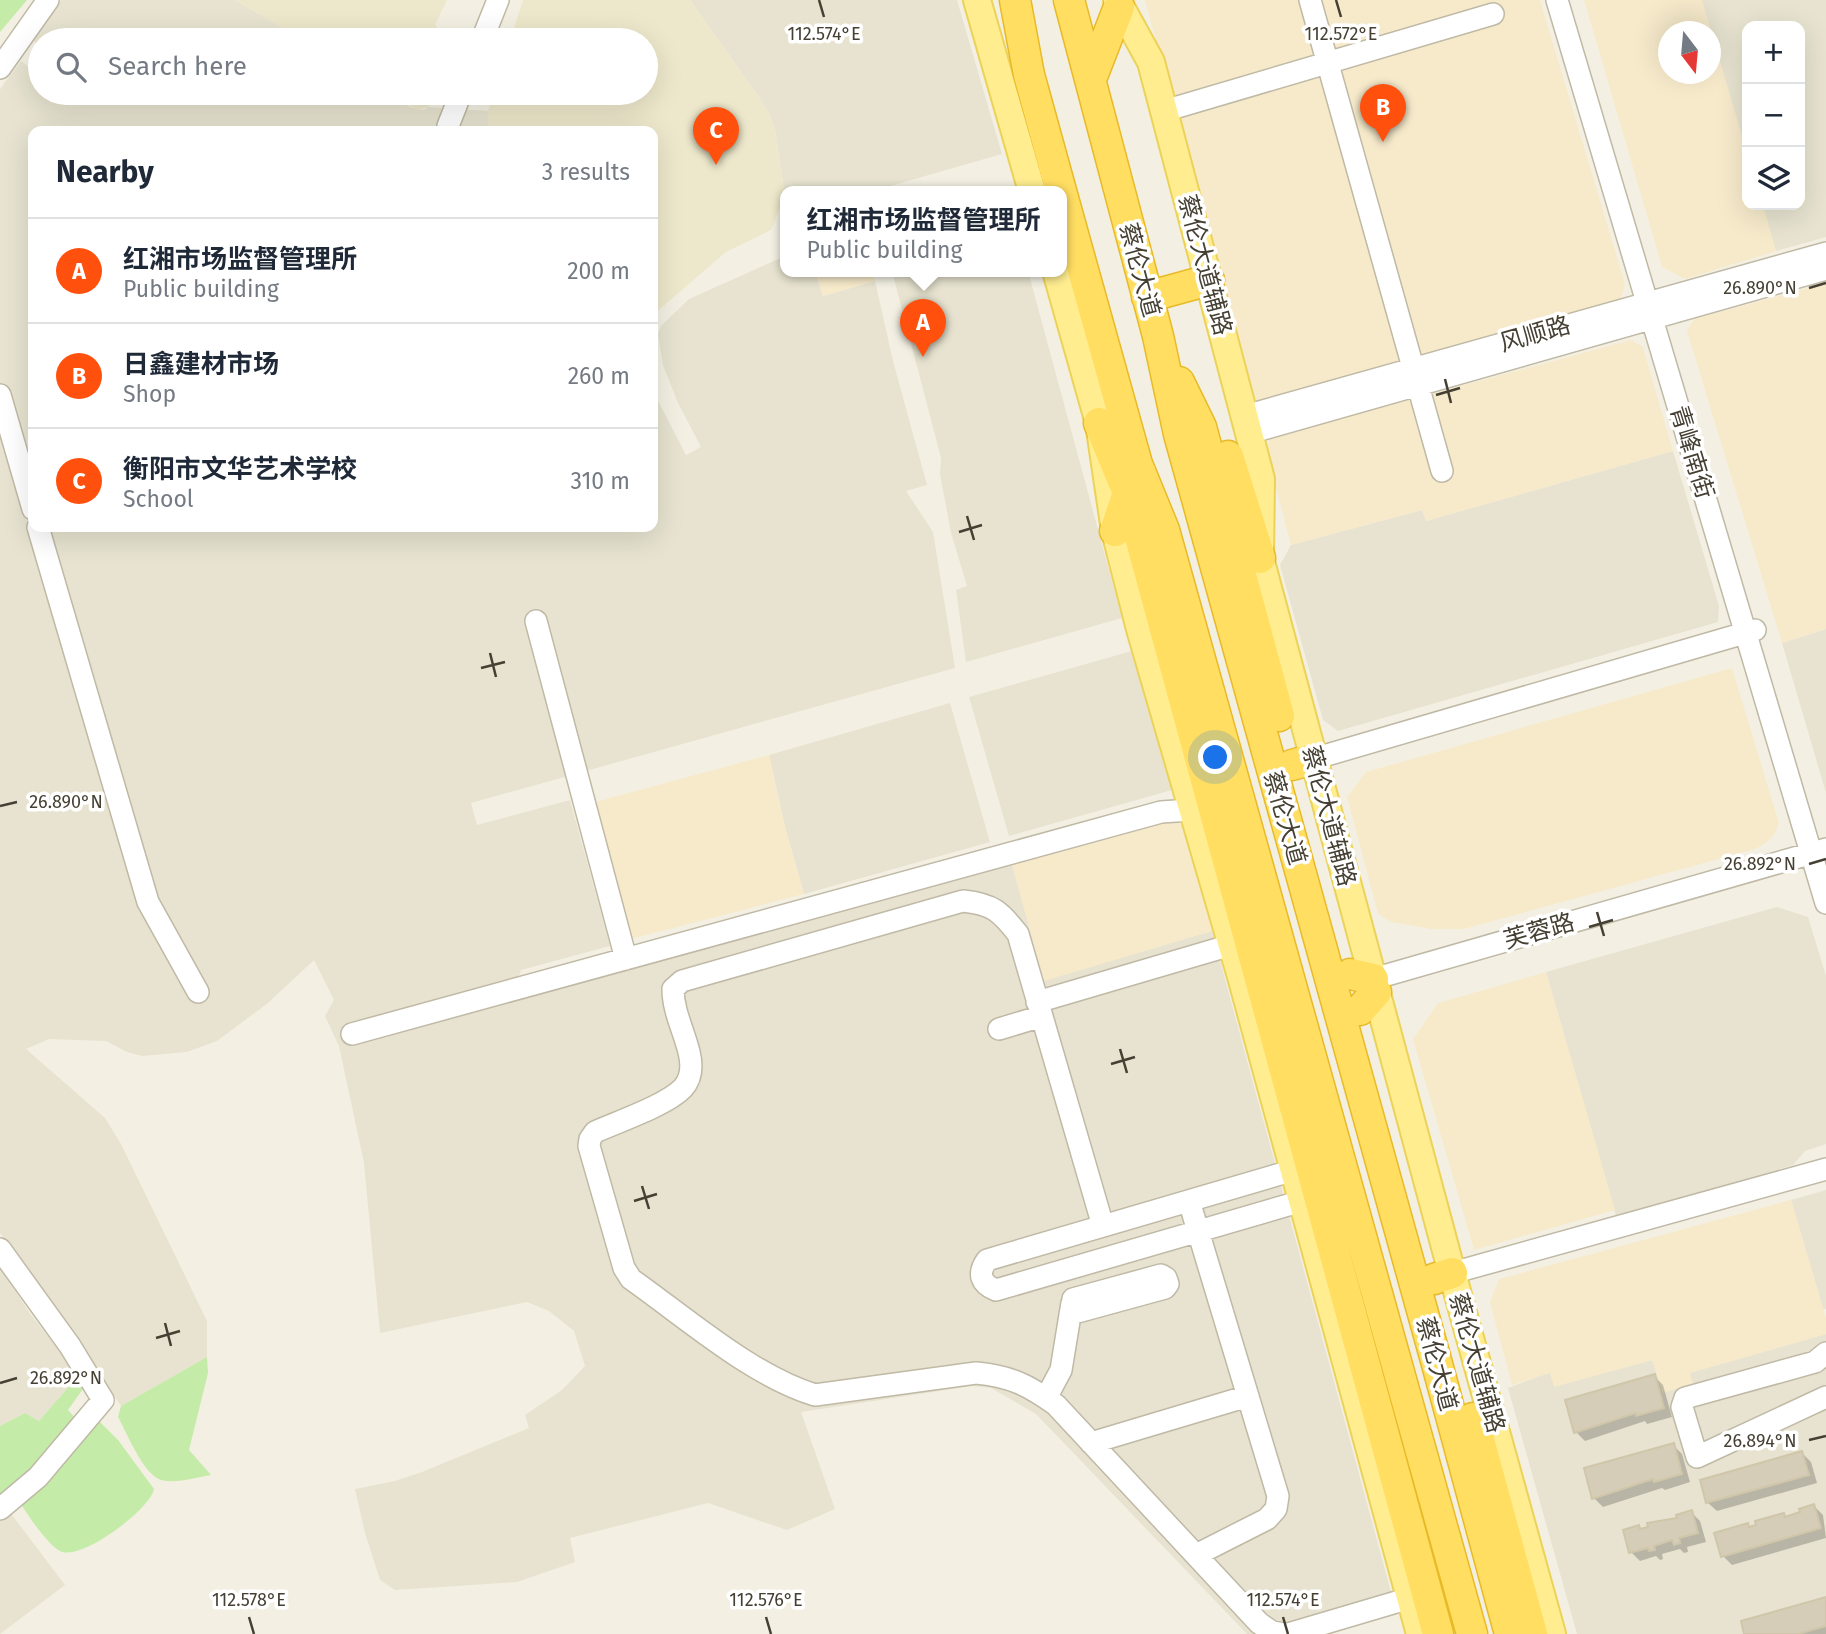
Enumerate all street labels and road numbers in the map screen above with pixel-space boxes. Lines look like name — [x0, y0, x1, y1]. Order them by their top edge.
street label: 蔡伦大道辅路 — [1173, 192, 1237, 338]
street label: 蔡伦大道 — [1114, 220, 1166, 320]
street label: 风顺路 — [1497, 311, 1573, 357]
street label: 青峰南街 — [1665, 402, 1719, 502]
street label: 蔡伦大道辅路 — [1297, 743, 1361, 889]
street label: 蔡伦大道 — [1258, 768, 1312, 868]
street label: 芙蓉路 — [1501, 908, 1577, 954]
street label: 蔡伦大道辅路 — [1444, 1290, 1510, 1436]
street label: 蔡伦大道 — [1411, 1314, 1463, 1414]

